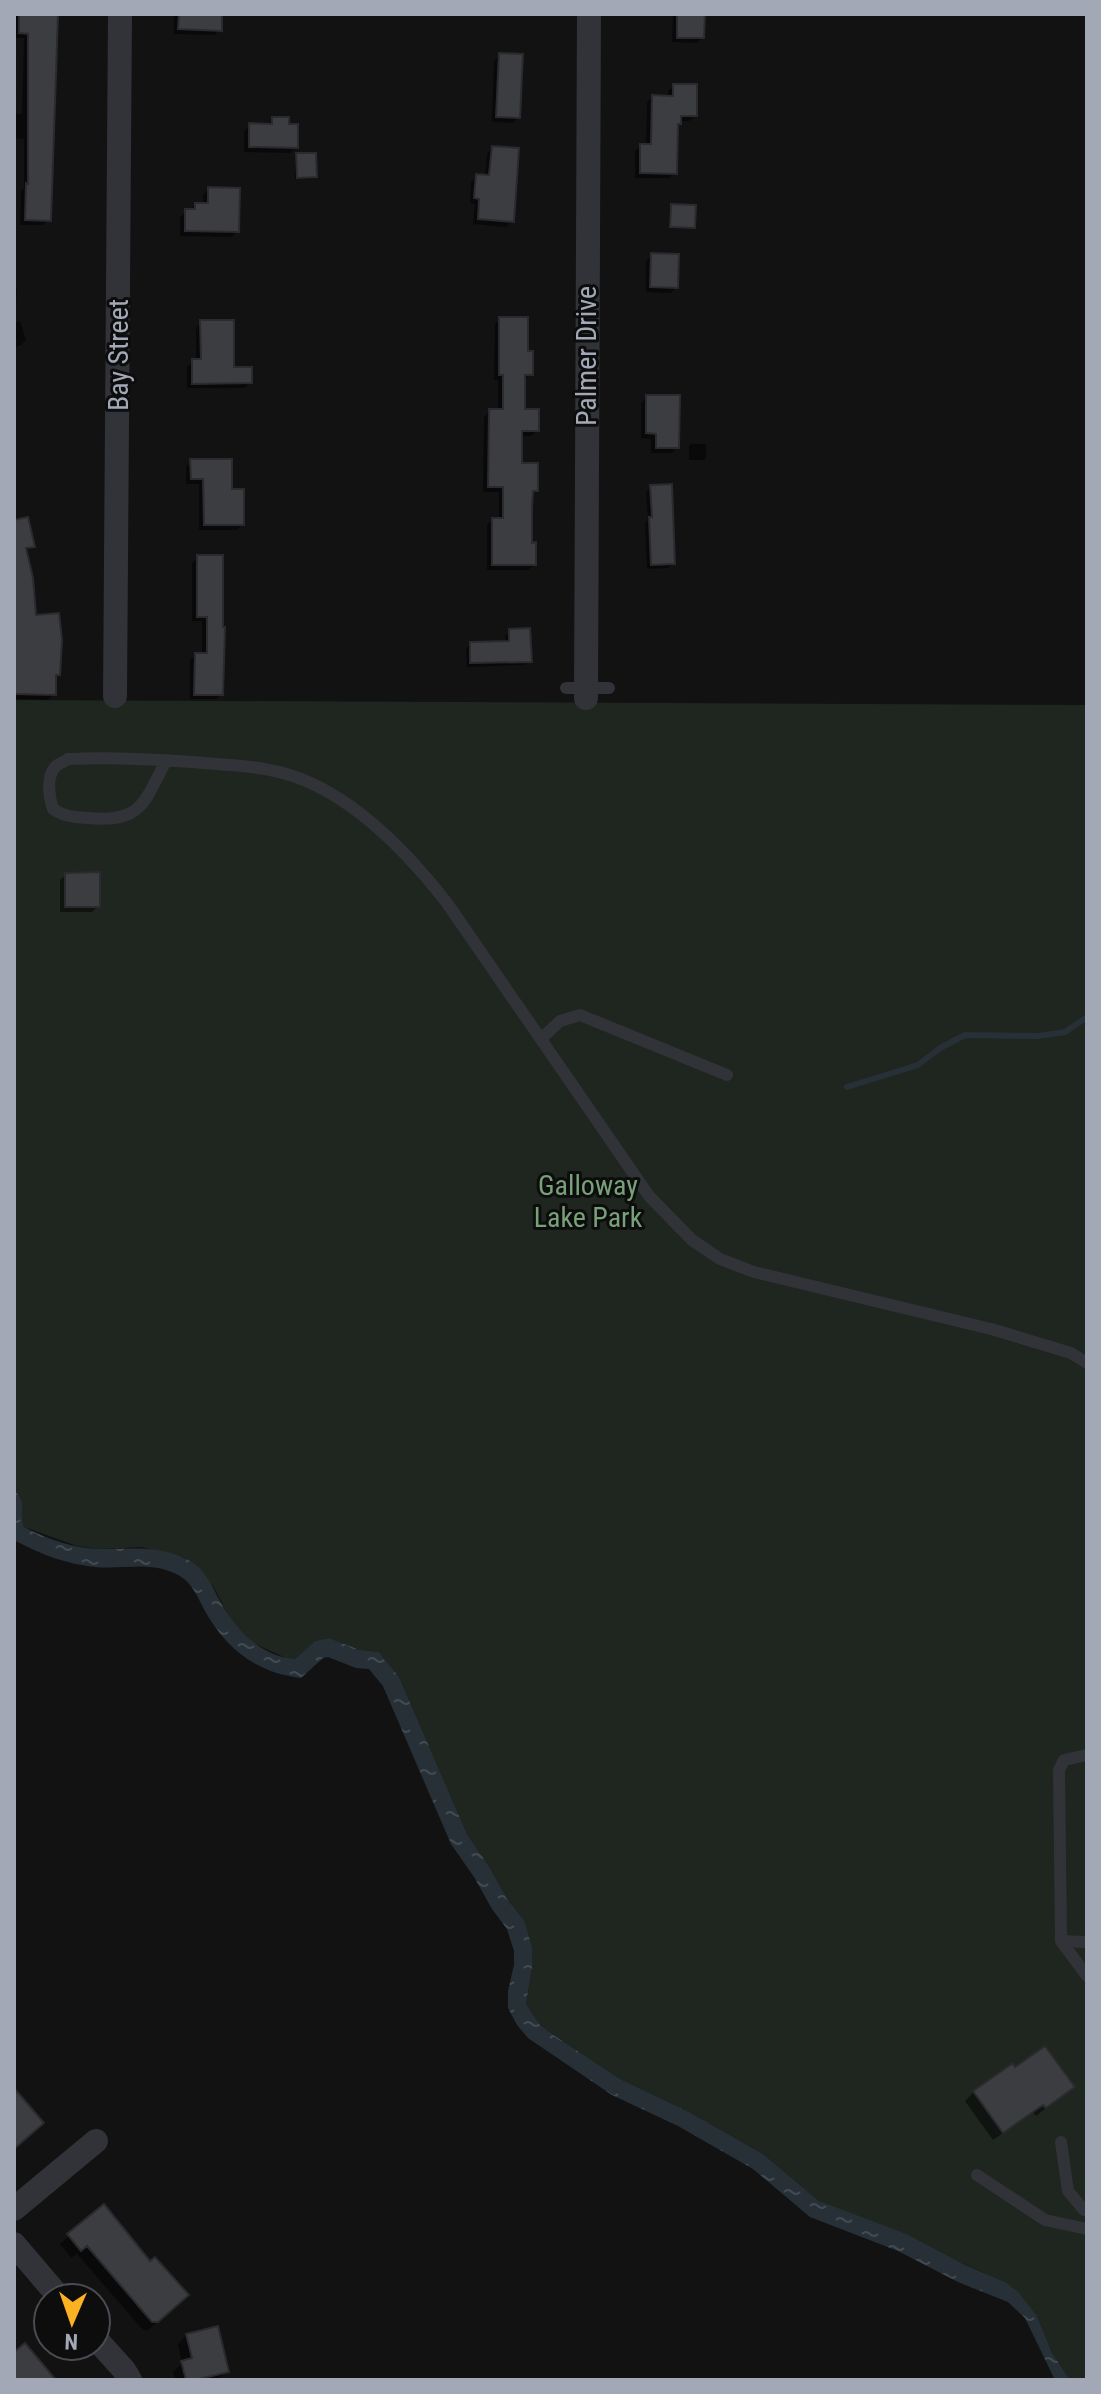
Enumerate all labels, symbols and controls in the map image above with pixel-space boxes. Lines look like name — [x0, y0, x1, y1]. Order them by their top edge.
street label: Palmer Drive — [570, 286, 603, 426]
street label: Bay Street — [102, 299, 135, 411]
park label: Galloway Lake Park — [534, 1169, 643, 1234]
north arrow — [32, 2282, 112, 2362]
text: N — [64, 2329, 78, 2354]

